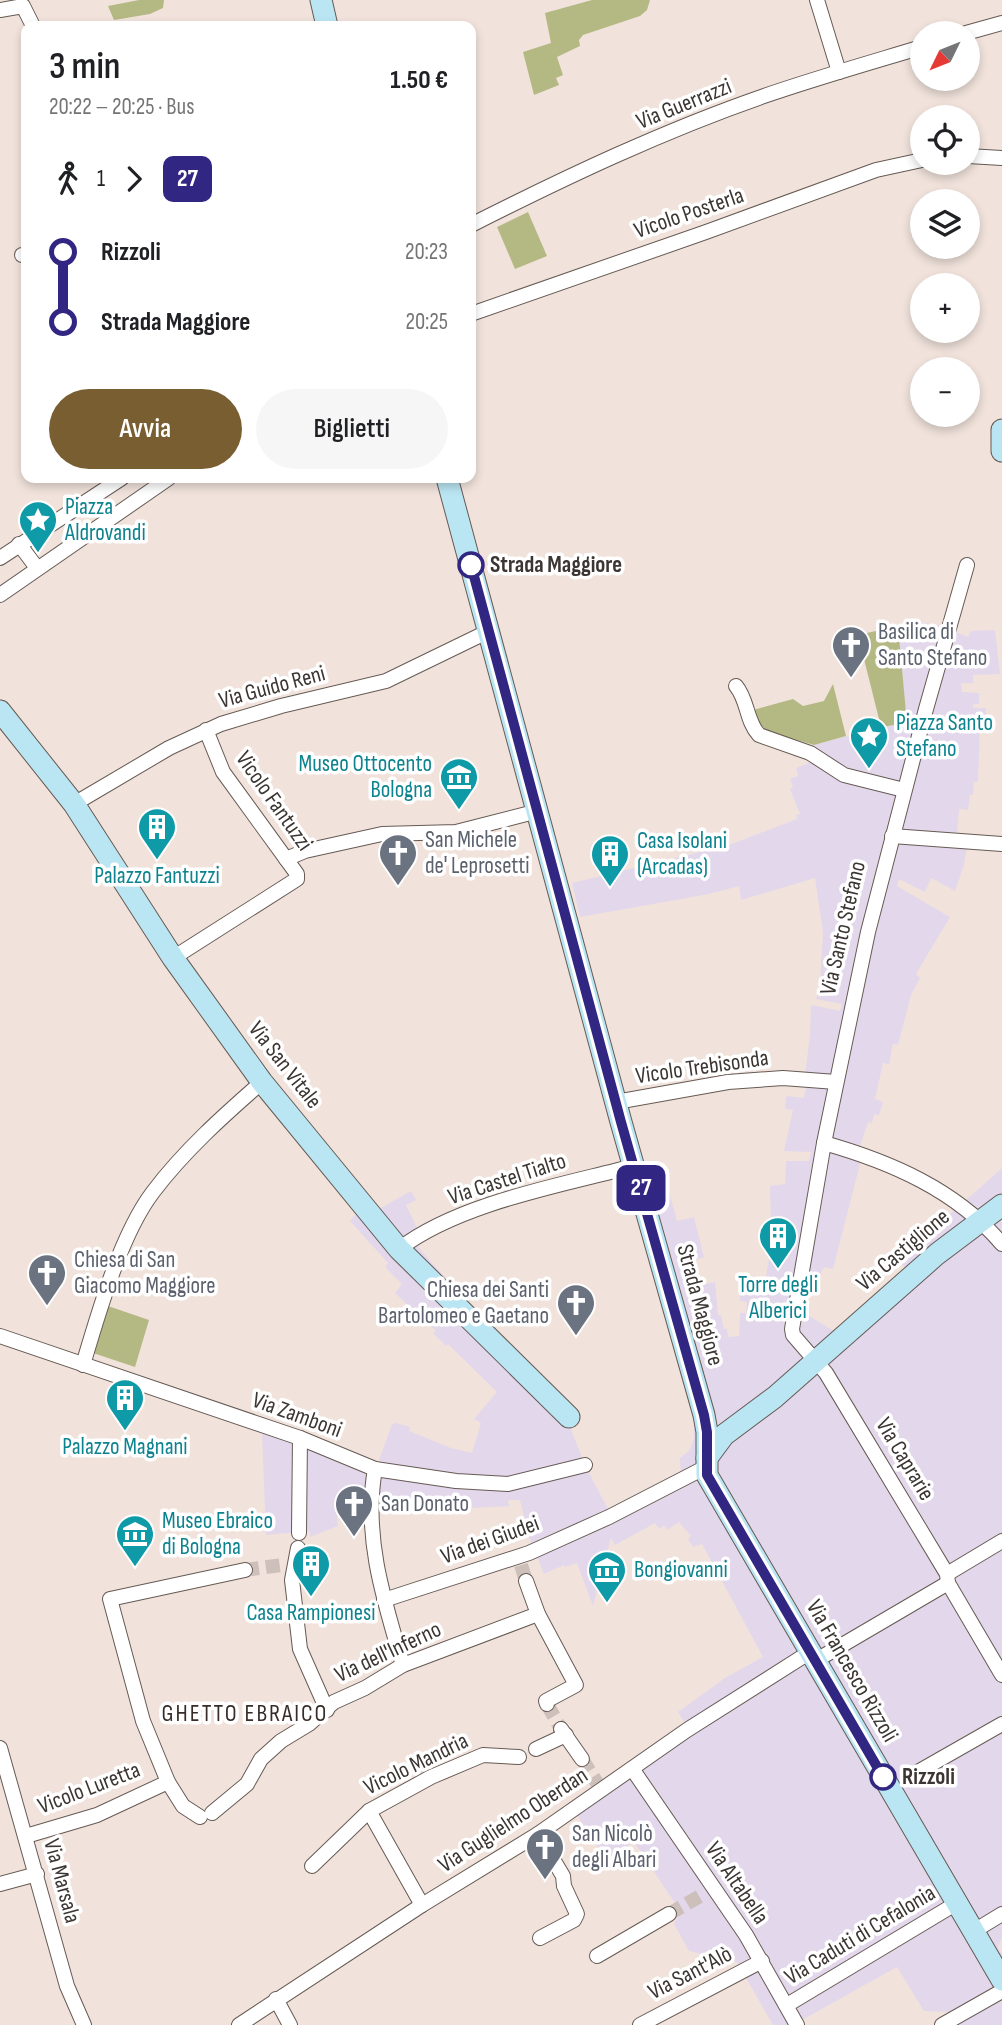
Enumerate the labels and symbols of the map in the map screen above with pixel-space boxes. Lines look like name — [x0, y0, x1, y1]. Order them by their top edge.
north arrow — [910, 21, 980, 91]
street label: Via Guerrazzi — [632, 72, 736, 136]
street label: Vicolo Posterla — [631, 181, 747, 245]
place label: Piazza Aldrovandi — [64, 493, 146, 547]
place icon: Piazza Aldrovandi — [17, 499, 59, 554]
place label: Strada Maggiore — [490, 551, 622, 579]
marker: Strada Maggiore — [458, 552, 484, 578]
place label: Basilica di Santo Stefano — [878, 618, 987, 672]
church icon: Basilica di Santo Stefano — [830, 624, 872, 679]
street label: Via Guido Reni — [216, 659, 328, 715]
place label: Piazza Santo Stefano — [896, 709, 993, 763]
place icon: Piazza Santo Stefano — [848, 715, 890, 770]
street label: Vicolo Fantuzzi — [229, 746, 319, 856]
place label: Museo Ottocento Bologna — [299, 750, 432, 804]
museum icon: Museo Ottocento Bologna — [438, 756, 480, 811]
building icon: Palazzo Fantuzzi — [136, 806, 178, 861]
place label: San Michele de' Leprosetti — [425, 826, 530, 880]
place label: Casa Isolani (Arcadas) — [637, 827, 727, 881]
church icon: San Michele de' Leprosetti — [377, 832, 419, 887]
building icon: Casa Isolani (Arcadas) — [589, 833, 631, 888]
street label: Via Santo Stefano — [814, 858, 872, 998]
place label: Palazzo Fantuzzi — [94, 862, 220, 890]
street label: Via San Vitale — [242, 1016, 328, 1114]
street label: Vicolo Trebisonda — [634, 1044, 770, 1090]
street label: Via Castel Tialto — [445, 1147, 569, 1211]
line badge: 27 — [610, 1165, 672, 1211]
street label: Via Castiglione — [851, 1203, 955, 1297]
building icon: Torre degli Alberici — [757, 1215, 799, 1270]
street label: Strada Maggiore — [670, 1241, 730, 1369]
place label: Chiesa di San Giacomo Maggiore — [74, 1246, 215, 1300]
church icon: Chiesa di San Giacomo Maggiore — [26, 1252, 68, 1307]
place label: Torre degli Alberici — [738, 1271, 818, 1325]
place label: Chiesa dei Santi Bartolomeo e Gaetano — [378, 1276, 549, 1330]
church icon: Chiesa dei Santi Bartolomeo e Gaetano — [555, 1282, 597, 1337]
building icon: Palazzo Magnani — [104, 1377, 146, 1432]
street label: Via Zamboni — [248, 1386, 346, 1444]
street label: Via Caprarie — [869, 1413, 941, 1505]
place label: Palazzo Magnani — [62, 1433, 188, 1461]
church icon: San Donato — [333, 1483, 375, 1538]
place label: San Donato — [381, 1490, 469, 1518]
place label: Museo Ebraico di Bologna — [162, 1507, 273, 1561]
street label: Via dei Giudei — [437, 1509, 543, 1571]
museum icon: Museo Ebraico di Bologna — [114, 1513, 156, 1568]
building icon: Casa Rampionesi — [290, 1543, 332, 1598]
museum icon: Bongiovanni — [586, 1549, 628, 1604]
place label: Bongiovanni — [634, 1556, 728, 1584]
street label: Via Francesco Rizzoli — [800, 1595, 904, 1747]
place label: Casa Rampionesi — [246, 1599, 376, 1627]
street label: Via dell'Inferno — [330, 1615, 446, 1689]
district label: GHETTO EBRAICO — [162, 1699, 328, 1728]
street label: Vicolo Mandria — [359, 1727, 473, 1801]
street label: Vicolo Luretta — [34, 1756, 144, 1820]
street label: Via Guglielmo Oberdan — [433, 1761, 593, 1879]
place label: Rizzoli — [902, 1763, 955, 1791]
marker: Rizzoli — [870, 1764, 896, 1790]
place label: San Nicolò degli Albari — [572, 1820, 656, 1874]
church icon: San Nicolò degli Albari — [524, 1826, 566, 1881]
street label: Via Marsala — [37, 1836, 87, 1926]
street label: Via Altabella — [699, 1836, 775, 1930]
street label: Via Caduti di Cefalonia — [780, 1879, 940, 1991]
street label: Via Sant'Alò — [643, 1940, 737, 2006]

